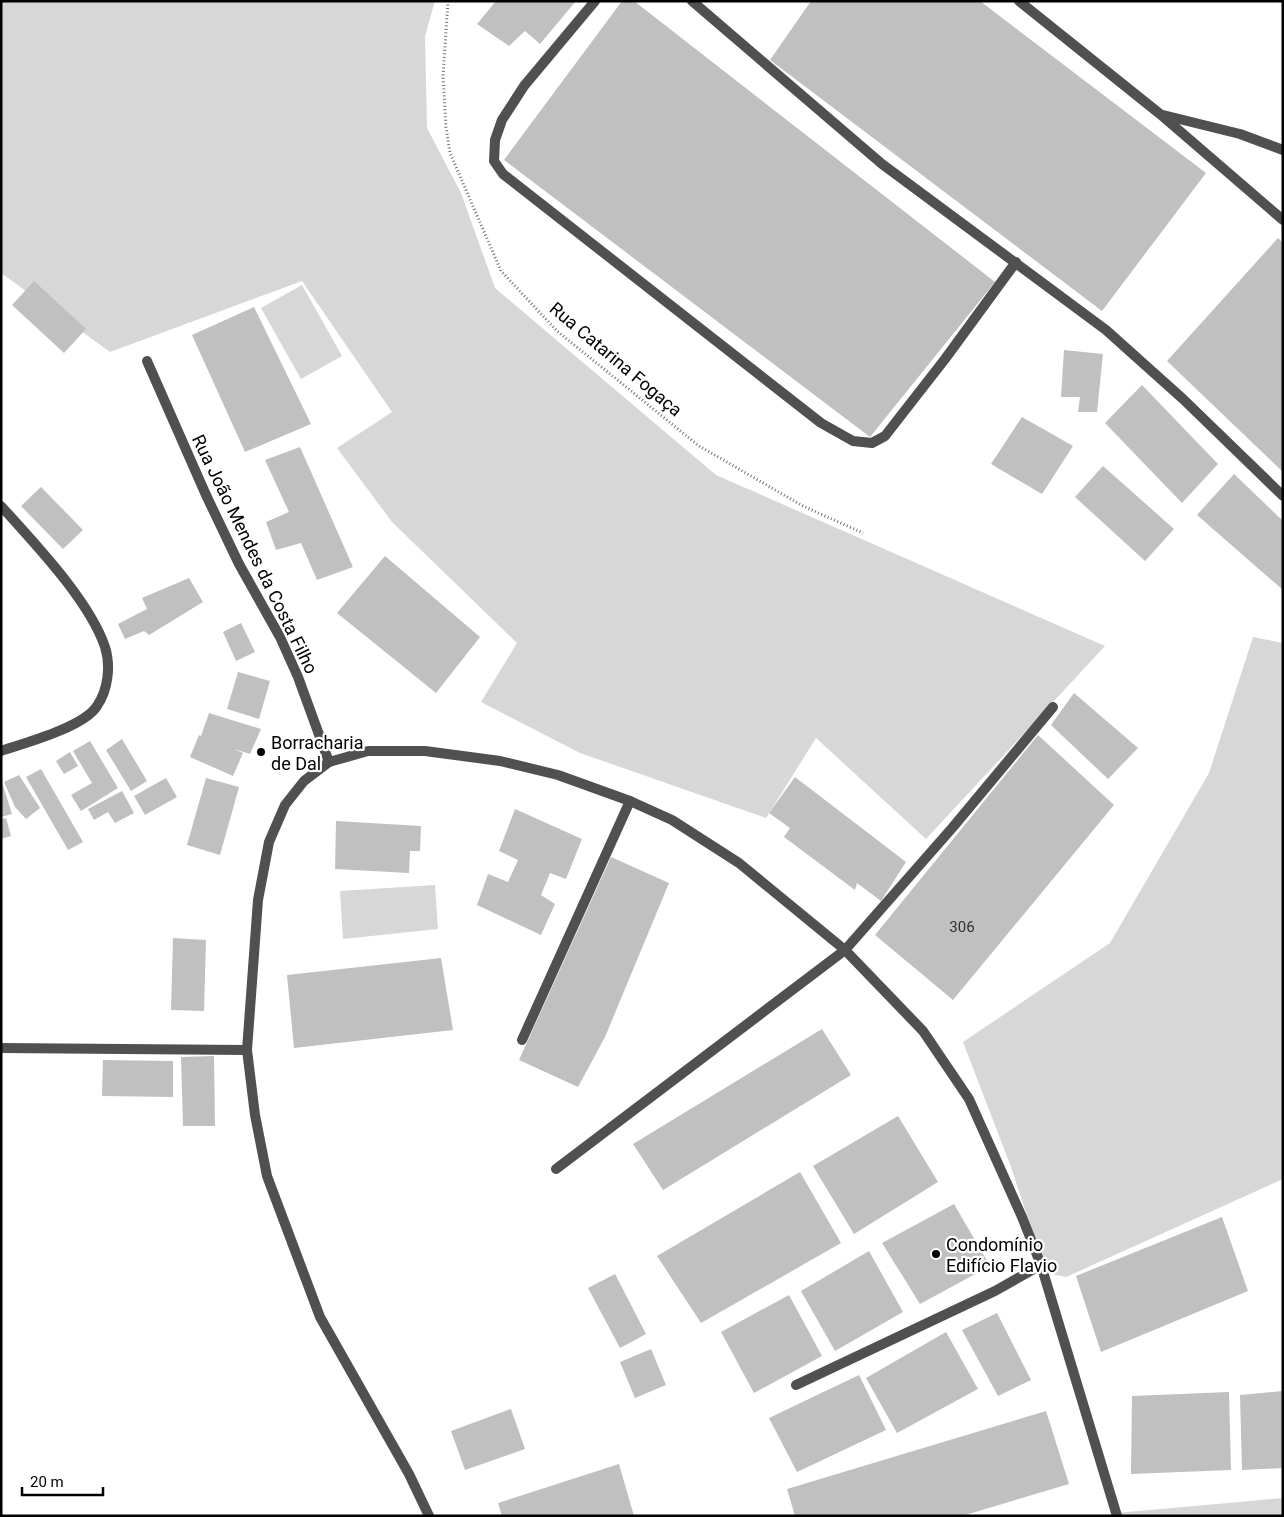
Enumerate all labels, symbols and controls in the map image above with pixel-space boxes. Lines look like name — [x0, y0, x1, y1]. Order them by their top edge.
street label: Rua Catarina Fogaça — [546, 298, 686, 420]
street label: Rua João Mendes da Costa Filho — [188, 431, 322, 677]
place label: Borracharia de Dal — [271, 732, 364, 774]
marker: Borracharia de Dal — [255, 746, 267, 758]
house number: 306 — [949, 918, 975, 936]
place label: Condomínio Edifício Flavio — [946, 1234, 1057, 1276]
marker: Condomínio Edifício Flavio — [930, 1248, 942, 1260]
scale bar — [22, 1464, 104, 1496]
text: 20 m — [30, 1473, 64, 1491]

